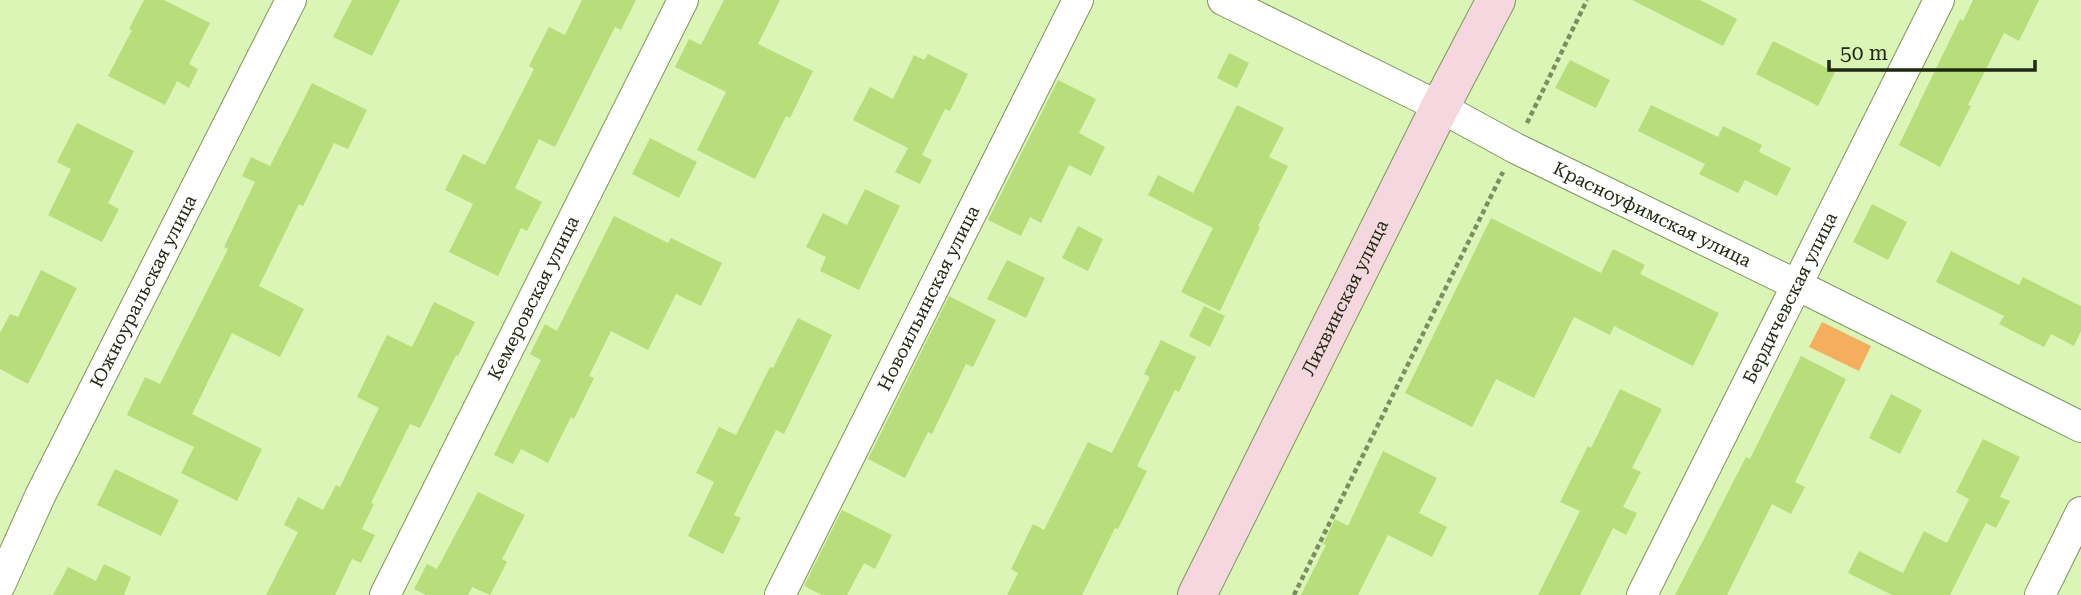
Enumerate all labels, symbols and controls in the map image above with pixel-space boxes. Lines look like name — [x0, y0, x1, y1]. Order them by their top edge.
scale bar — [1829, 28, 2036, 72]
text: 50 m — [1840, 41, 1888, 65]
street label: Красноуфимская улица — [1550, 157, 1755, 271]
street label: Южноуральская улица — [86, 191, 201, 391]
street label: Новоильинская улица — [873, 202, 984, 394]
street label: Бердичевская улица — [1738, 209, 1841, 387]
street label: Кемеровская улица — [483, 212, 583, 383]
street label: Лихвинская улица — [1297, 216, 1392, 379]

